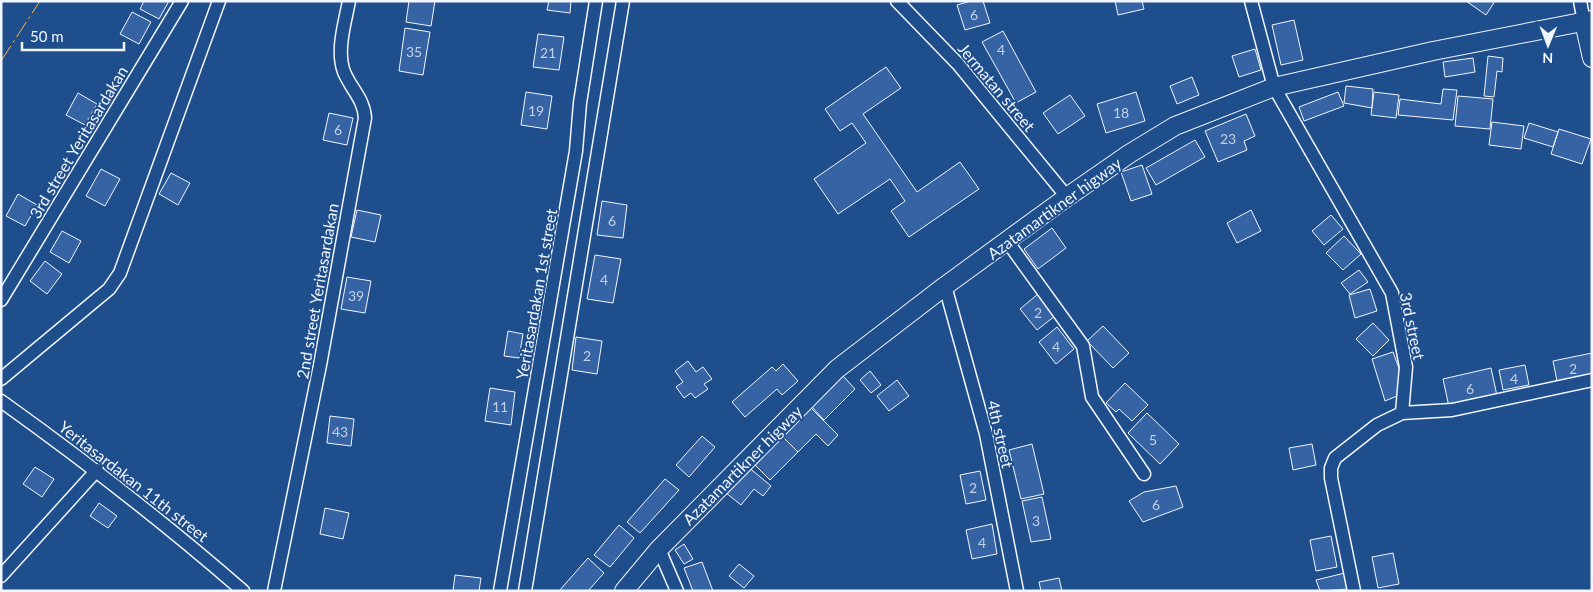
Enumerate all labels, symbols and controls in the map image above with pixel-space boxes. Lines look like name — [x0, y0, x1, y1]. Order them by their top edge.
house number: 6 — [970, 6, 978, 23]
scale bar — [22, 20, 125, 52]
north arrow — [1523, 20, 1573, 70]
text: 50 m — [30, 27, 64, 45]
street label: Jermatan street — [955, 39, 1040, 135]
house number: 4 — [997, 41, 1005, 58]
house number: 35 — [406, 43, 422, 60]
house number: 21 — [540, 44, 556, 61]
text: N — [1542, 50, 1553, 67]
street label: 3rd street Yeritasardakan — [25, 62, 131, 222]
house number: 19 — [528, 102, 544, 119]
house number: 18 — [1113, 104, 1129, 121]
house number: 6 — [334, 121, 342, 138]
house number: 23 — [1220, 130, 1236, 147]
street label: Azatamartikner higway — [983, 153, 1125, 263]
street label: 2nd street Yeritasardakan — [292, 202, 342, 380]
street label: Yeritasardakan 1st street — [512, 207, 560, 381]
house number: 6 — [608, 212, 616, 229]
house number: 4 — [600, 271, 608, 288]
house number: 39 — [348, 287, 364, 304]
street label: 3rd street — [1397, 290, 1429, 362]
house number: 2 — [1034, 304, 1042, 321]
house number: 4 — [1052, 338, 1060, 355]
house number: 2 — [583, 347, 591, 364]
house number: 2 — [1569, 360, 1577, 377]
house number: 4 — [1510, 370, 1518, 387]
house number: 6 — [1466, 380, 1474, 397]
house number: 11 — [492, 398, 508, 415]
street label: 4th street — [984, 398, 1018, 470]
street label: Azatamartikner higway — [678, 401, 806, 529]
street label: Yeritasardakan 11th street — [55, 417, 213, 545]
house number: 43 — [332, 423, 348, 440]
house number: 5 — [1149, 431, 1157, 448]
house number: 2 — [969, 479, 977, 496]
house number: 6 — [1152, 496, 1160, 513]
house number: 3 — [1032, 512, 1040, 529]
house number: 4 — [978, 534, 986, 551]

